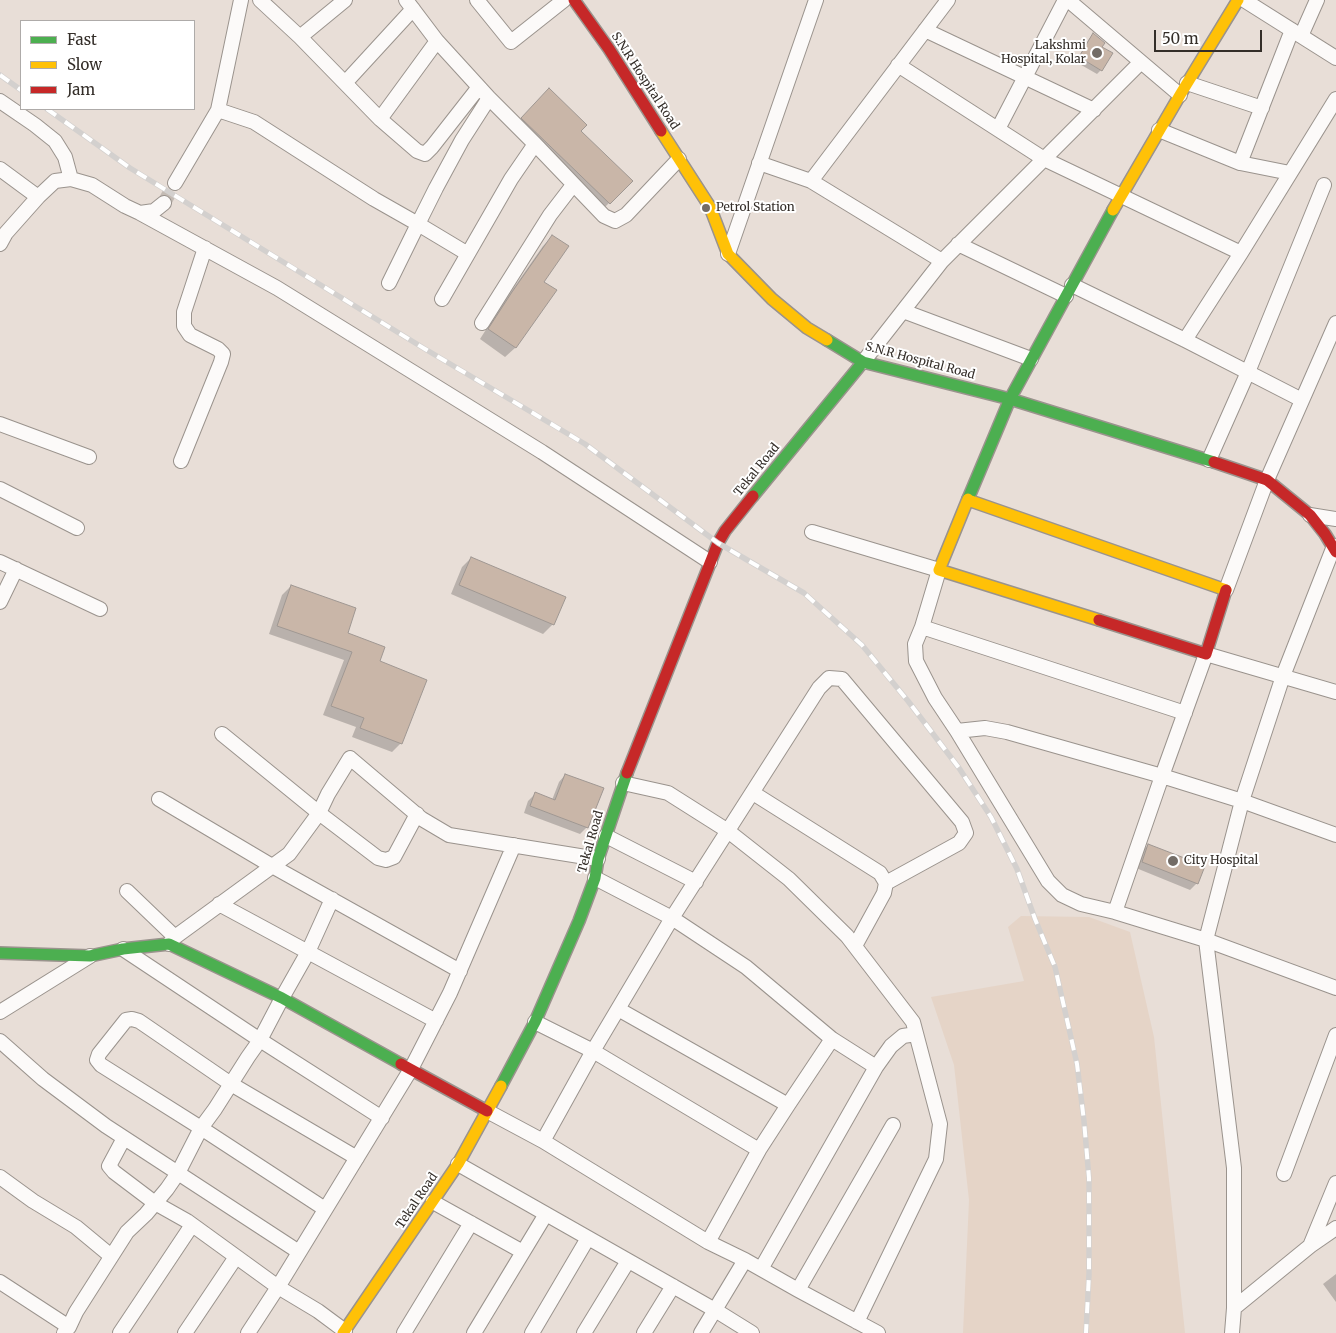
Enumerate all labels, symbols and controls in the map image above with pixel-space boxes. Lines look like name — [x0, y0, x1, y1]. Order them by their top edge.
legend — [20, 20, 195, 110]
scale bar — [1156, 20, 1264, 52]
text: 50 m — [1162, 29, 1199, 48]
text: Fast — [67, 30, 97, 49]
street label: S.N.R Hospital Road — [608, 30, 682, 132]
place label: Lakshmi Hospital, Kolar — [1001, 39, 1086, 67]
marker: Lakshmi Hospital, Kolar — [1090, 46, 1104, 60]
text: Slow — [67, 55, 102, 74]
text: Jam — [67, 80, 95, 99]
place label: Petrol Station — [716, 201, 795, 215]
marker: Petrol Station — [700, 202, 712, 214]
street label: S.N.R Hospital Road — [864, 339, 976, 383]
street label: Tekal Road — [731, 441, 783, 499]
street label: Tekal Road — [575, 809, 607, 875]
marker: City Hospital — [1166, 854, 1180, 868]
place label: City Hospital — [1184, 854, 1258, 868]
street label: Tekal Road — [393, 1170, 441, 1232]

